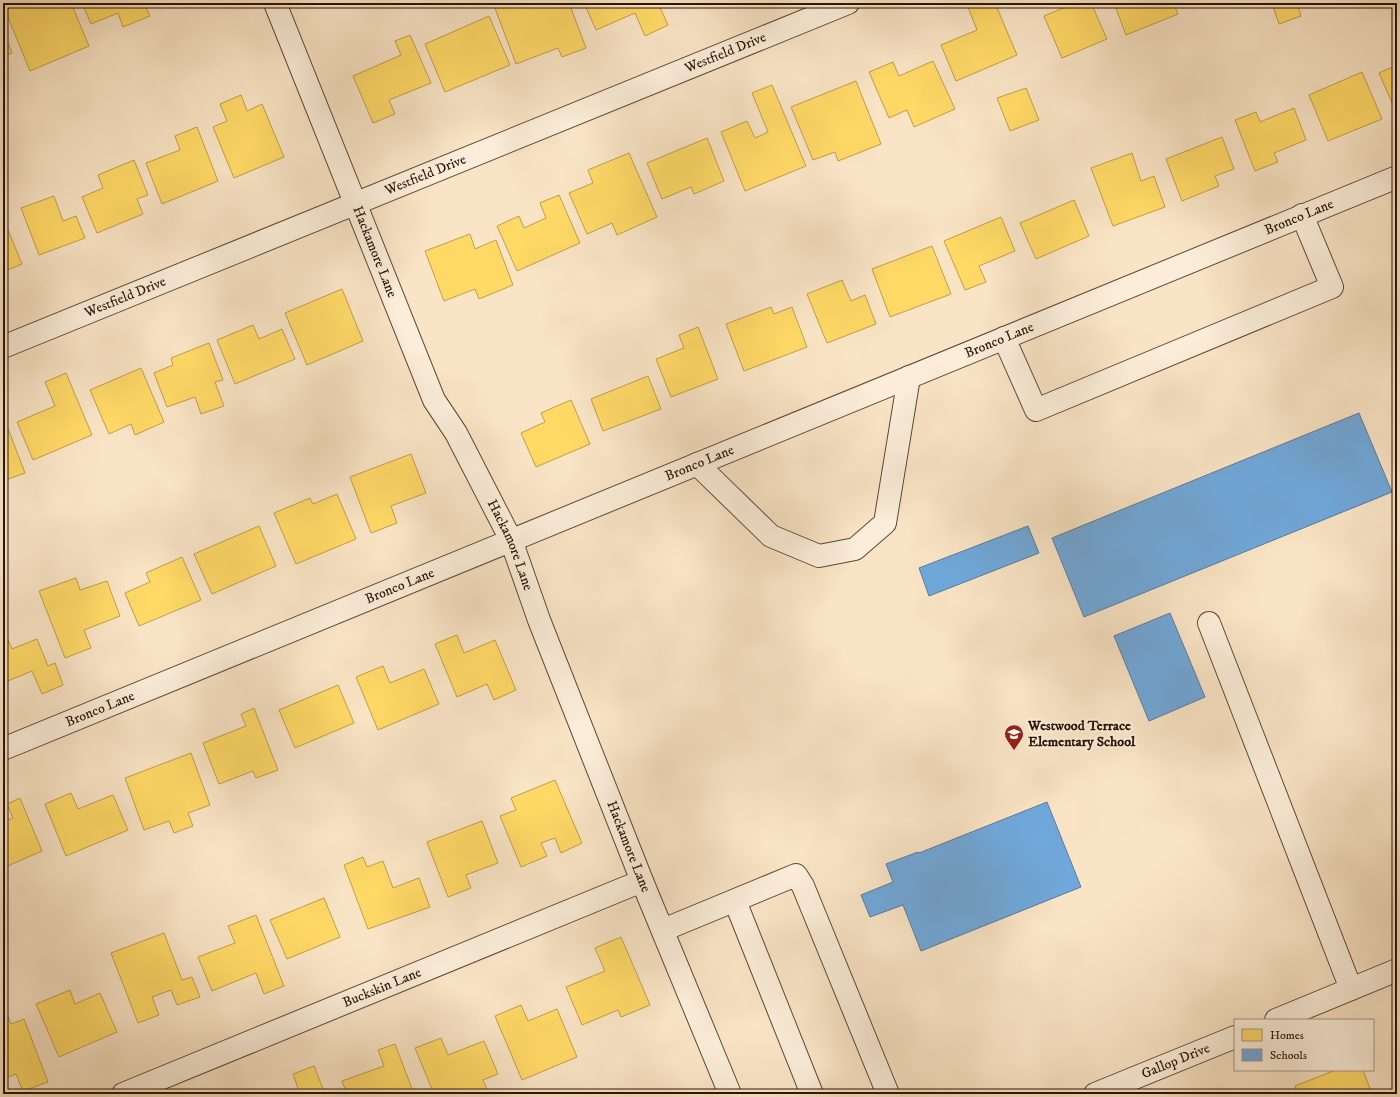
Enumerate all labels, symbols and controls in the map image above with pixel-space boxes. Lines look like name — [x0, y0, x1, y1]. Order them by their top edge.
street label: Westfield Drive — [681, 28, 769, 78]
street label: Westfield Drive — [381, 150, 469, 200]
street label: Bronco Lane — [1262, 195, 1337, 239]
street label: Hackamore Lane — [348, 203, 401, 300]
street label: Westfield Drive — [81, 273, 169, 322]
street label: Bronco Lane — [962, 318, 1037, 362]
street label: Bronco Lane — [662, 441, 737, 485]
street label: Hackamore Lane — [483, 497, 537, 593]
street label: Bronco Lane — [363, 564, 437, 608]
street label: Bronco Lane — [63, 687, 138, 731]
place label: Westwood Terrace Elementary School — [1027, 717, 1136, 751]
school or university icon: Westwood Terrace Elementary School — [1003, 723, 1025, 751]
street label: Hackamore Lane — [602, 798, 655, 895]
street label: Buckskin Lane — [340, 963, 424, 1012]
legend — [1234, 1019, 1374, 1071]
text: Homes — [1270, 1028, 1304, 1043]
street label: Gallop Drive — [1139, 1039, 1213, 1083]
text: Schools — [1270, 1048, 1307, 1063]

